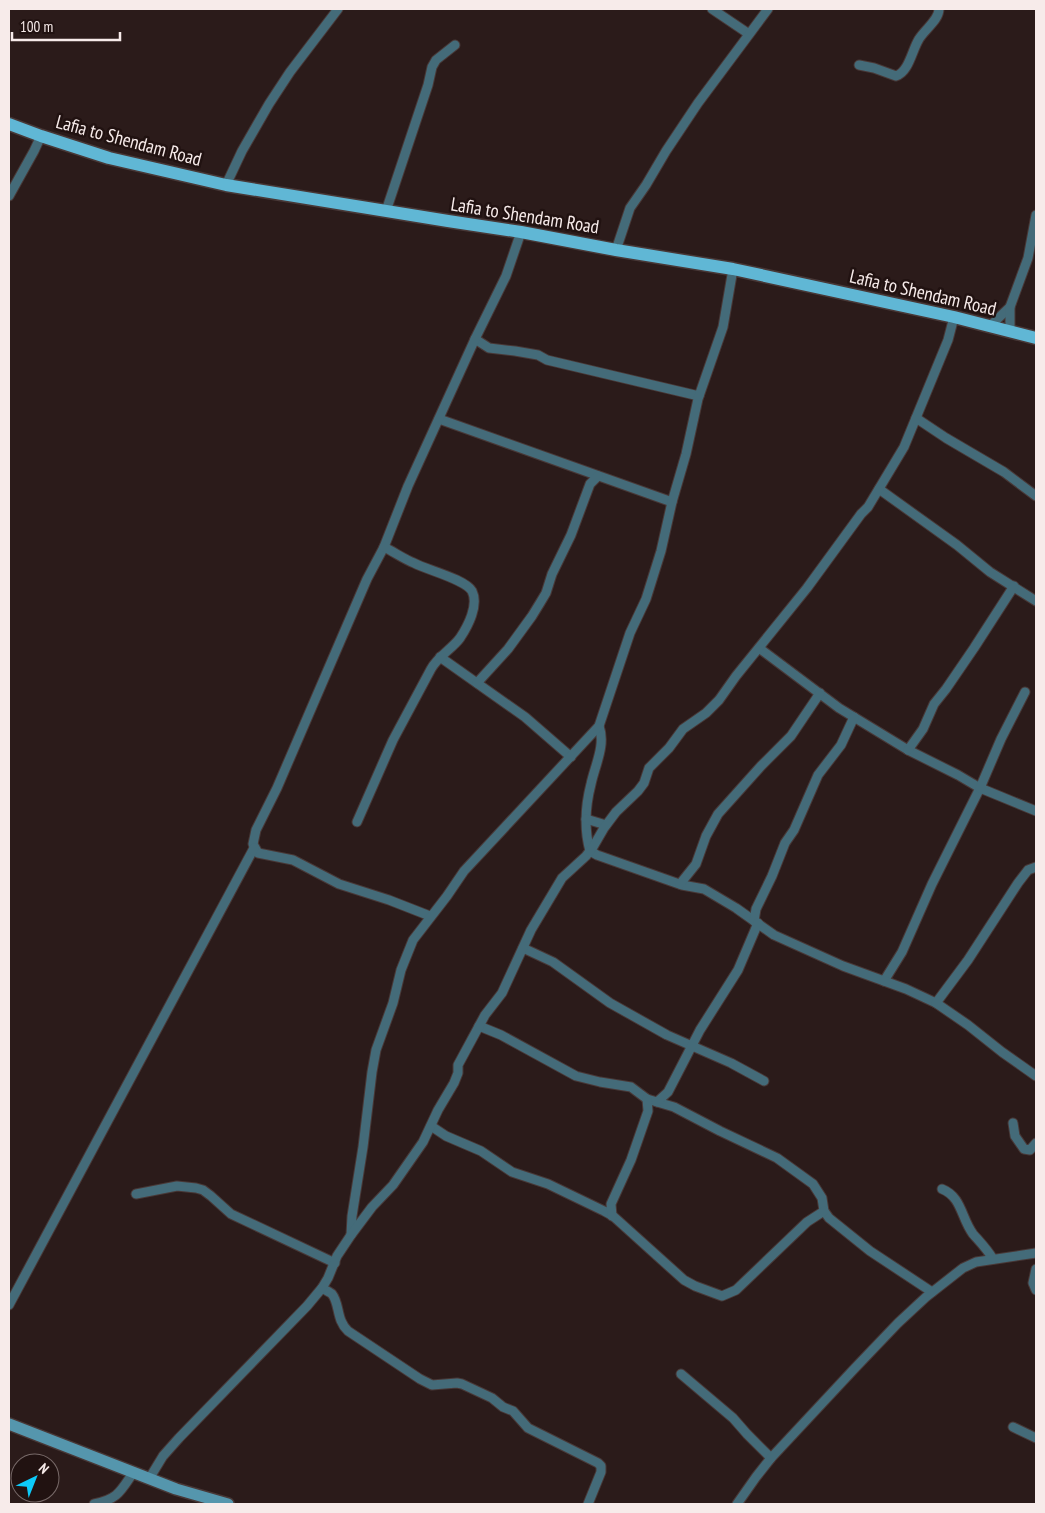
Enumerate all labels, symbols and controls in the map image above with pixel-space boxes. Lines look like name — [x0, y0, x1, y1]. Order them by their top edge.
scale bar — [12, 10, 120, 42]
text: 100 m — [20, 17, 53, 36]
street label: Lafia to Shendam Road — [54, 109, 204, 171]
street label: Lafia to Shendam Road — [449, 191, 601, 239]
street label: Lafia to Shendam Road — [847, 263, 999, 321]
north arrow — [10, 1453, 60, 1503]
text: N — [35, 1459, 53, 1478]

